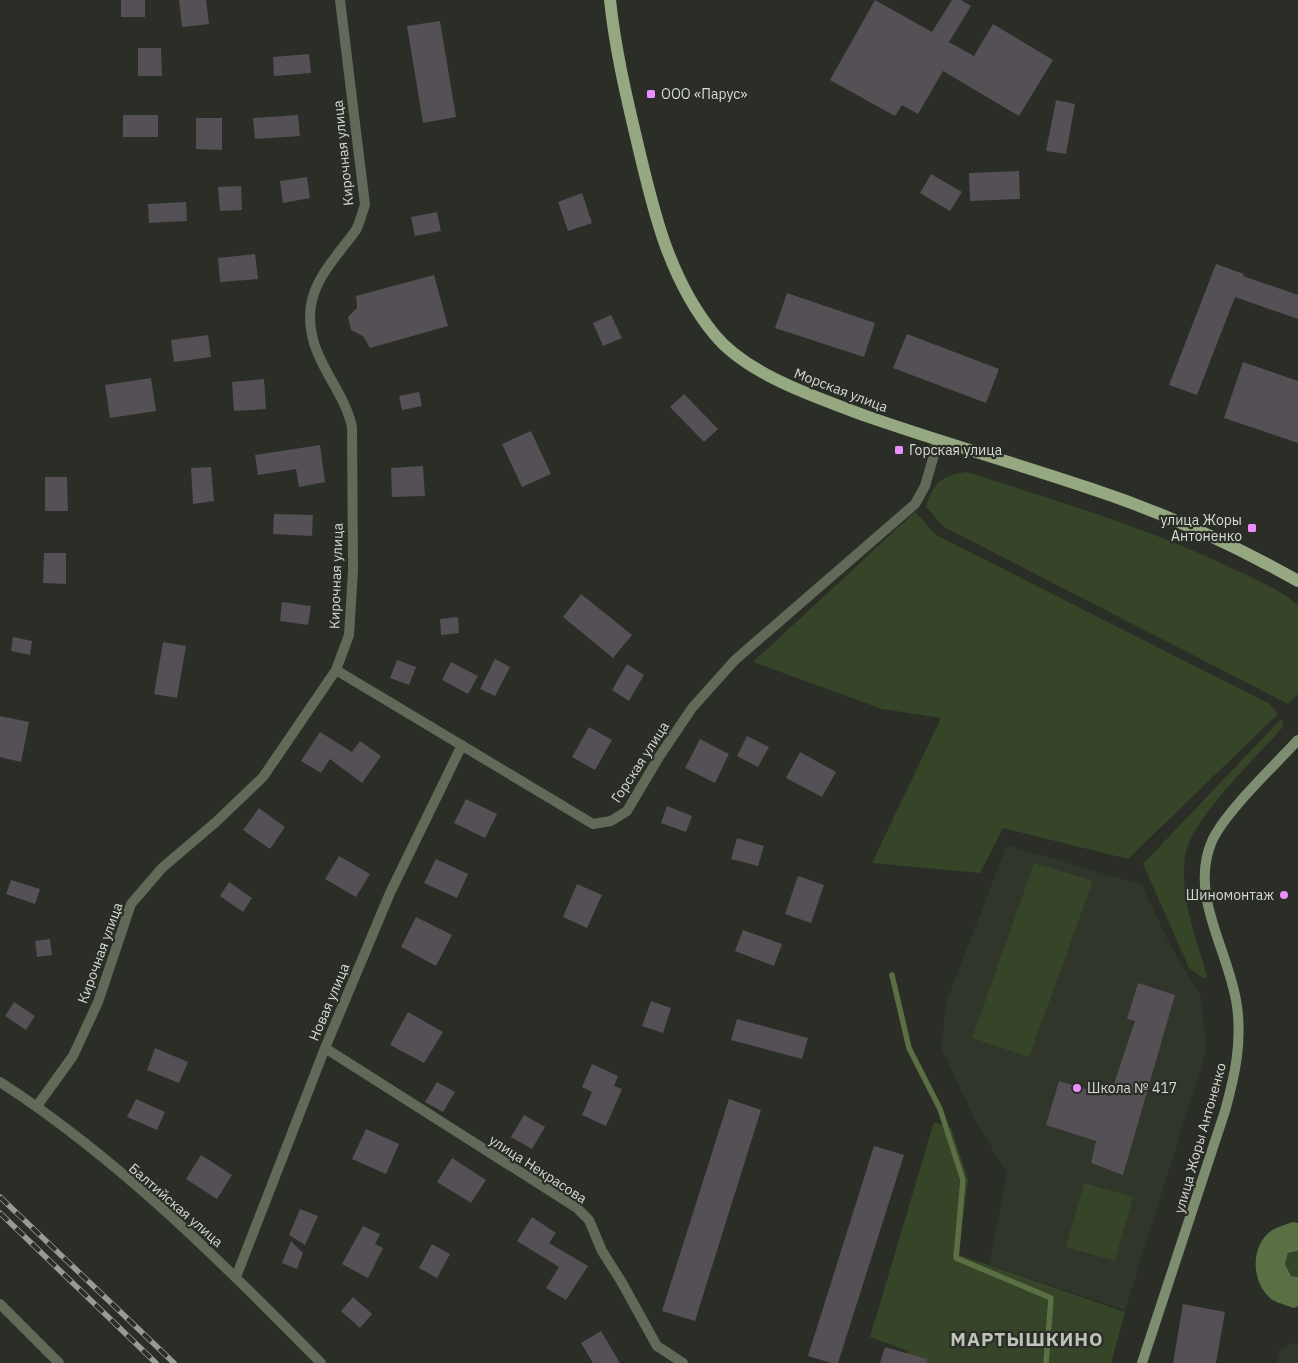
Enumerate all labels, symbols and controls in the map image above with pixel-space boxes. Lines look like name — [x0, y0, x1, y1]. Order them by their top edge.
place label: ООО «Парус» — [661, 85, 747, 103]
marker: ООО «Парус» — [645, 88, 657, 100]
street label: Кирочная улица — [328, 99, 357, 207]
street label: Морская улица — [792, 364, 891, 416]
place label: Горская улица — [909, 441, 1003, 459]
marker: Горская улица — [893, 444, 905, 456]
place label: улица Жоры Антоненко — [1160, 511, 1242, 545]
street label: Кирочная улица — [325, 522, 347, 629]
marker: улица Жоры Антоненко — [1246, 522, 1258, 534]
street label: Горская улица — [607, 718, 673, 806]
place label: Шиномонтаж — [1186, 886, 1274, 904]
marker: Шиномонтаж — [1278, 889, 1290, 901]
street label: Кирочная улица — [73, 900, 127, 1006]
street label: Новая улица — [305, 960, 354, 1044]
street label: улица Жоры Антоненко — [1170, 1061, 1230, 1215]
place label: Школа № 417 — [1087, 1079, 1177, 1097]
marker: Школа № 417 — [1071, 1082, 1083, 1094]
street label: улица Некрасова — [486, 1131, 591, 1208]
street label: Балтийская улица — [125, 1159, 227, 1251]
district label: МАРТЫШКИНО — [950, 1327, 1104, 1351]

